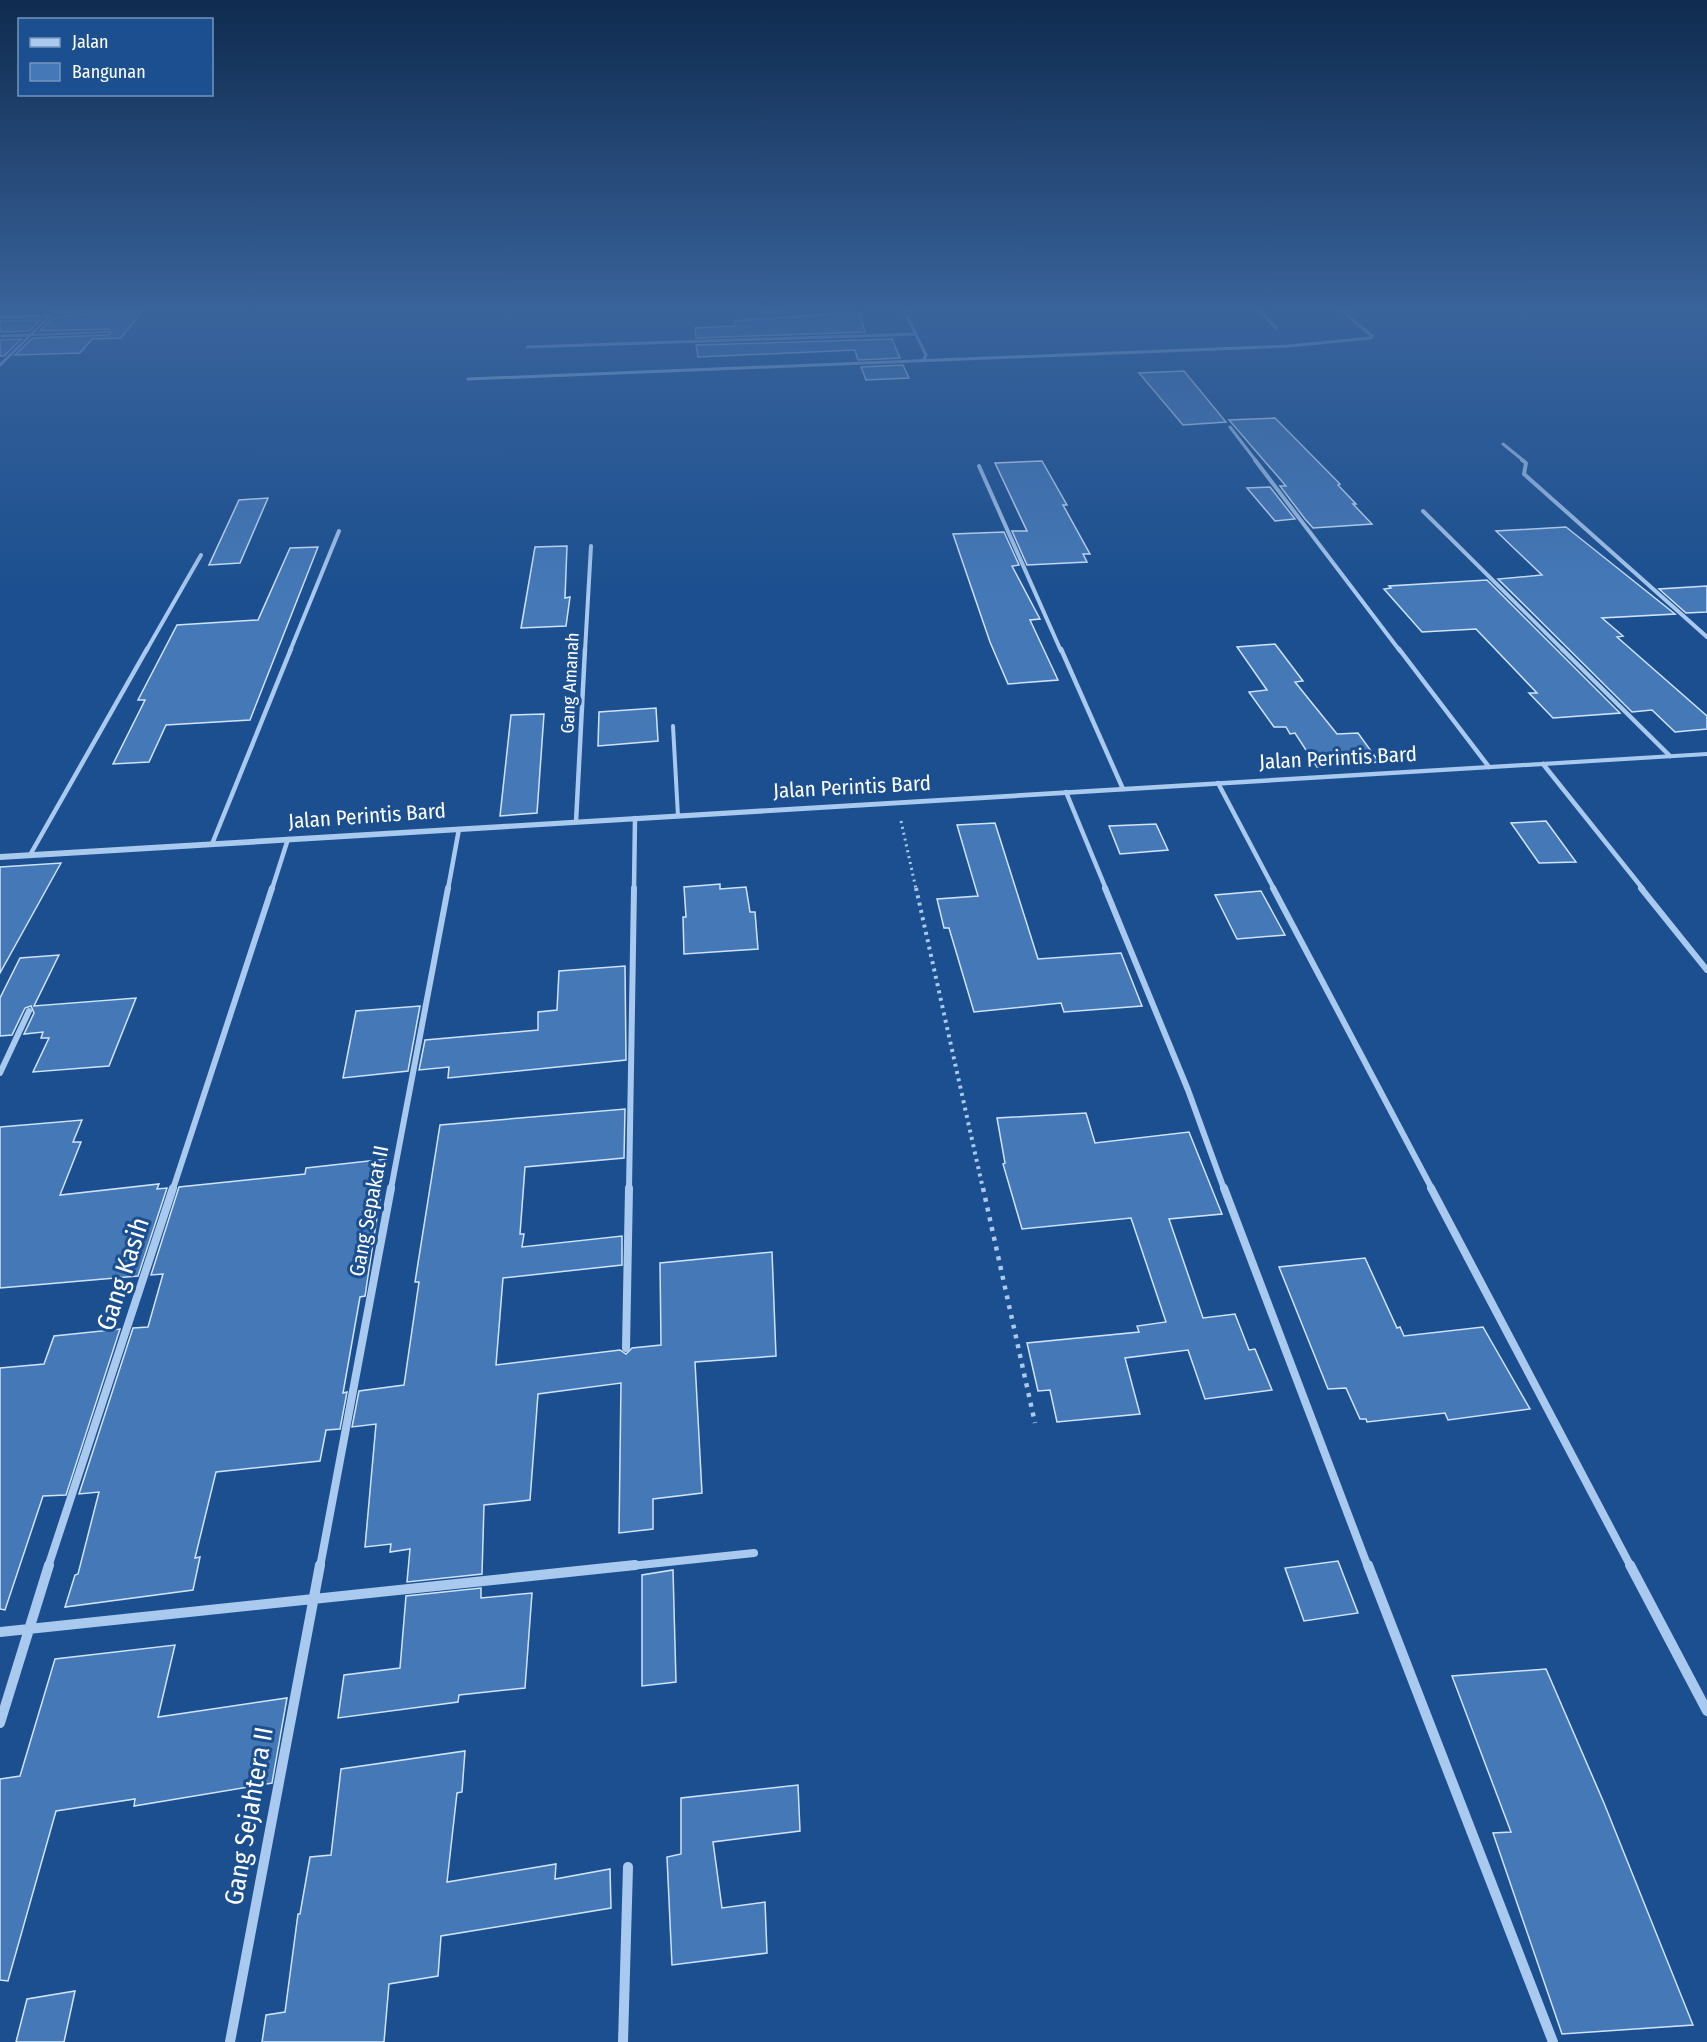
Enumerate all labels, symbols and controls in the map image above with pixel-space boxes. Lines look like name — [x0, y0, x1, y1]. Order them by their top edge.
legend — [18, 18, 213, 96]
text: Jalan — [72, 31, 109, 53]
text: Bangunan — [72, 61, 146, 83]
street label: Gang Amanah — [556, 632, 584, 734]
street label: Jalan Perintis Bard — [1259, 741, 1417, 775]
street label: Jalan Perintis Bard — [773, 770, 931, 804]
street label: Jalan Perintis Bard — [287, 798, 447, 834]
street label: Gang Sepakat II — [344, 1143, 394, 1279]
street label: Gang Kasih — [90, 1213, 156, 1335]
street label: Gang Sejahtera II — [218, 1725, 280, 1907]

